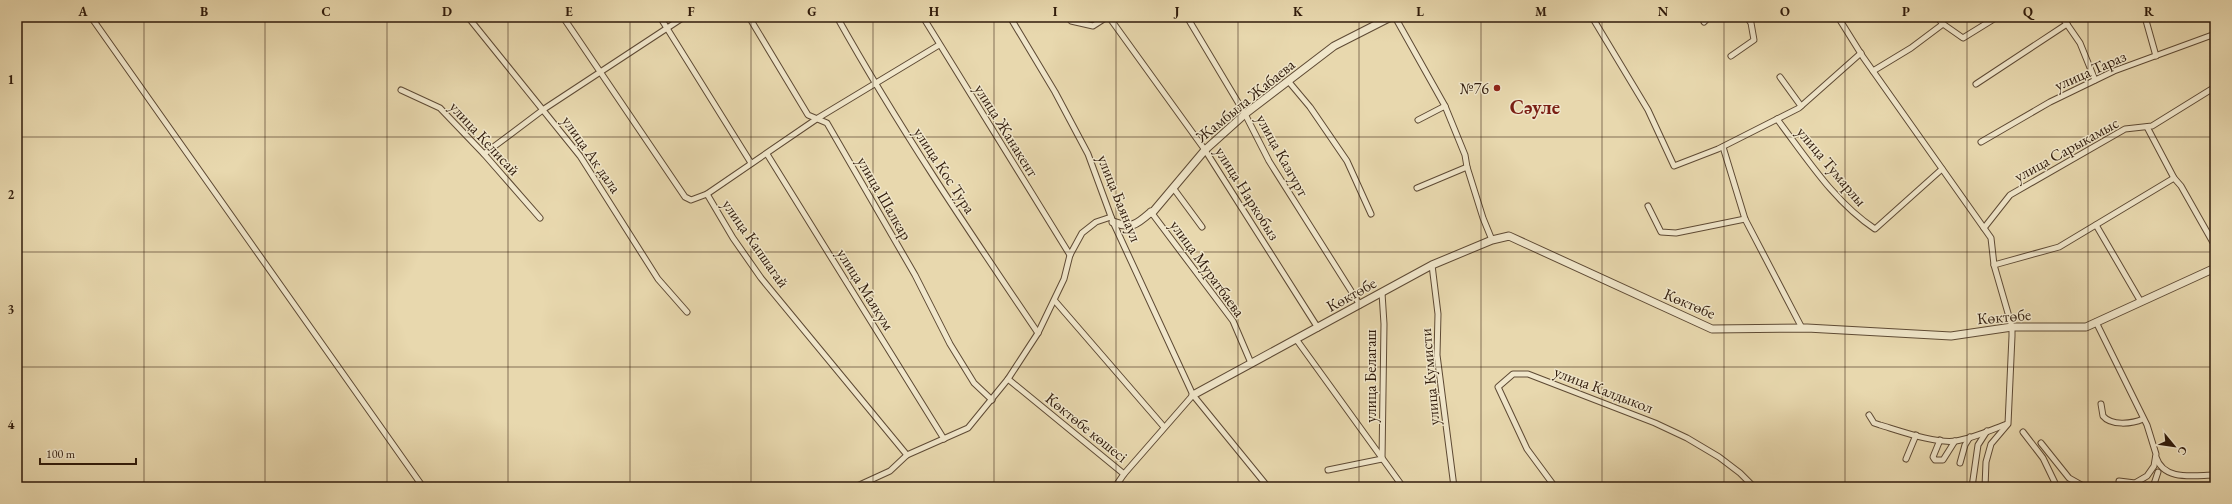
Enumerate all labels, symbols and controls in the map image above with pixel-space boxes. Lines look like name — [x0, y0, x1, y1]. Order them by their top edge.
text: A — [77, 3, 88, 20]
text: B — [200, 3, 208, 20]
text: C — [321, 3, 331, 20]
text: D — [442, 3, 452, 20]
text: E — [565, 3, 573, 20]
text: F — [687, 3, 695, 20]
text: G — [807, 3, 817, 20]
text: H — [929, 3, 940, 20]
text: I — [1053, 3, 1058, 20]
text: J — [1173, 3, 1180, 20]
text: K — [1293, 3, 1304, 20]
text: L — [1416, 3, 1424, 20]
text: M — [1535, 3, 1547, 20]
text: N — [1658, 3, 1669, 20]
text: O — [1780, 3, 1790, 20]
text: P — [1902, 3, 1910, 20]
text: Q — [2023, 3, 2035, 20]
text: R — [2144, 3, 2154, 20]
street label: улица Тараз — [2051, 45, 2129, 96]
street label: Жамбыла Жабаева — [1191, 54, 1300, 147]
text: 1 — [8, 71, 15, 88]
place label: №76 — [1460, 78, 1489, 99]
street label: улица Жанакент — [970, 80, 1044, 181]
marker: №76 — [1492, 83, 1502, 93]
district label: Сәуле — [1510, 94, 1560, 120]
street label: улица Келисай — [445, 97, 525, 180]
street label: улица Казгурт — [1251, 110, 1314, 201]
street label: улица Ак дала — [557, 111, 626, 198]
street label: улица Сарыкамыс — [2010, 112, 2122, 187]
street label: улица Тумарлы — [1792, 122, 1871, 211]
street label: улица Кос Тура — [909, 123, 981, 218]
street label: улица Наркобыз — [1210, 142, 1285, 244]
street label: улица Баянаул — [1093, 151, 1147, 245]
street label: улица Шалкар — [852, 153, 917, 244]
text: 2 — [8, 186, 15, 203]
street label: улица Капшагай — [717, 195, 794, 292]
street label: улица Муратбаева — [1165, 215, 1250, 322]
street label: улица Маякум — [832, 244, 899, 334]
street label: Көктөбе — [1322, 272, 1380, 317]
street label: Көктөбе — [1661, 283, 1719, 324]
text: 3 — [8, 301, 15, 318]
street label: Көктөбе — [1976, 304, 2032, 329]
street label: улица Кумисти — [1415, 327, 1444, 426]
street label: улица Белагаш — [1360, 329, 1381, 423]
street label: улица Калдыкол — [1551, 361, 1657, 418]
street label: Көктөбе көшесі — [1041, 388, 1132, 467]
text: 4 — [8, 416, 15, 433]
north arrow — [2154, 426, 2194, 466]
scale bar — [40, 440, 136, 466]
text: С — [2175, 444, 2191, 458]
text: 100 m — [46, 446, 76, 462]

